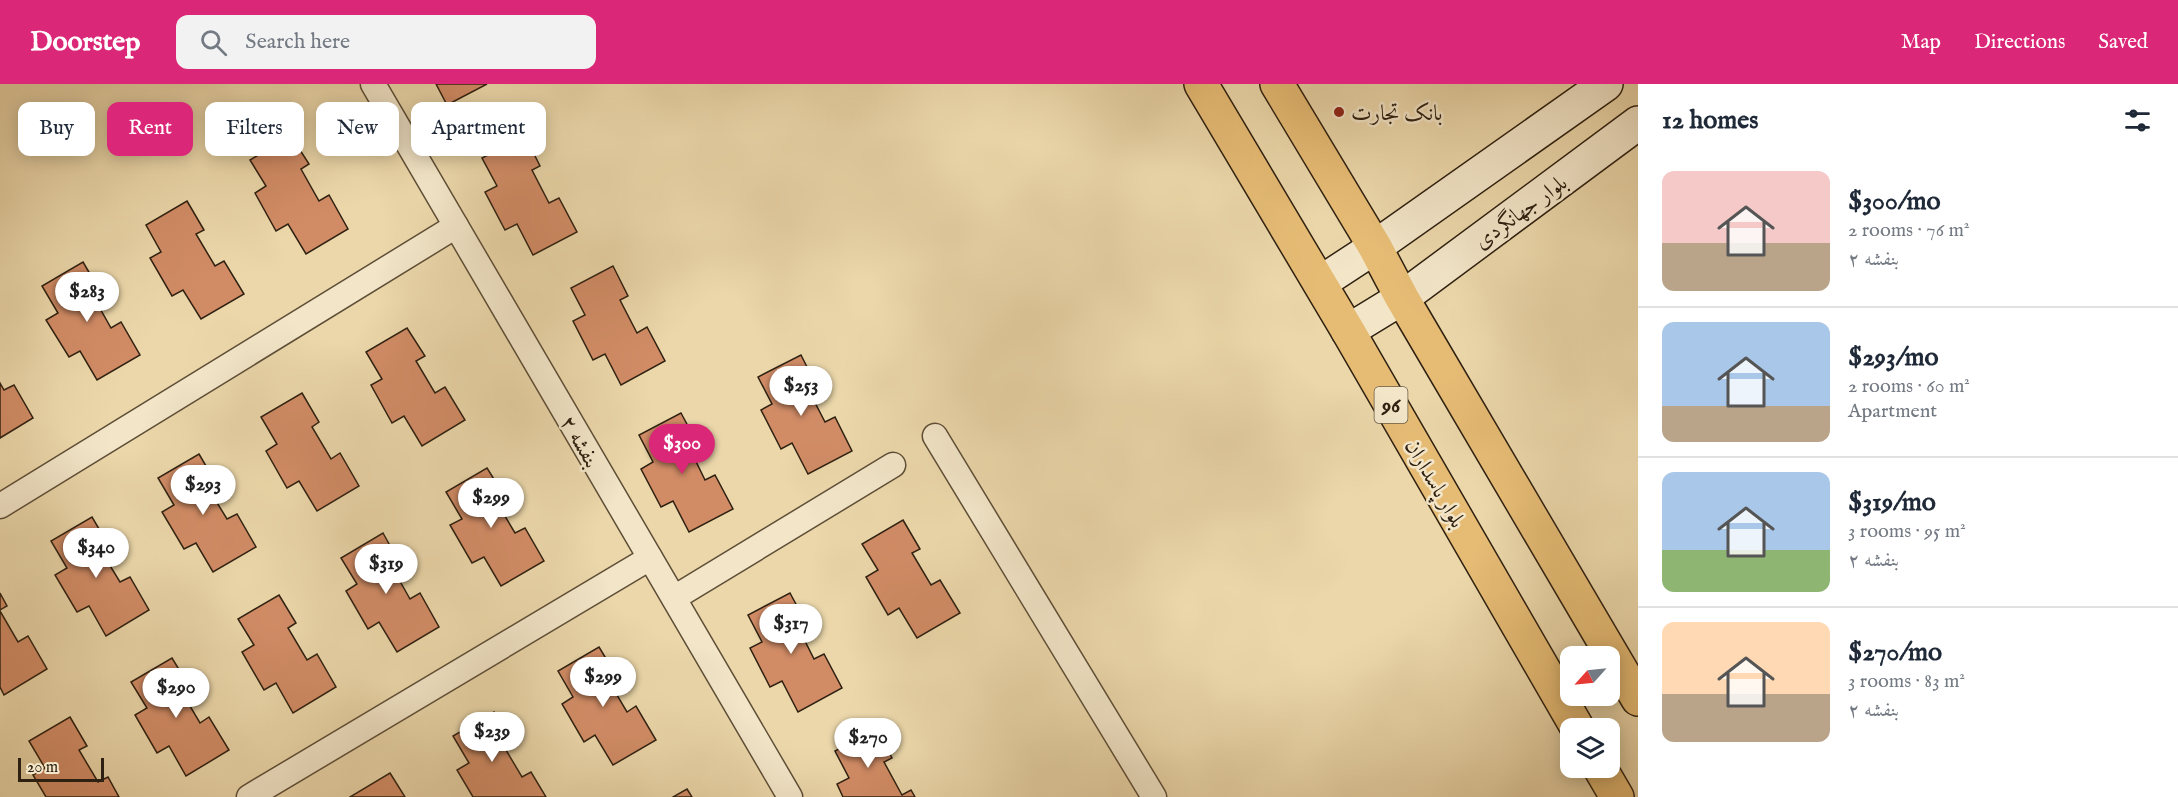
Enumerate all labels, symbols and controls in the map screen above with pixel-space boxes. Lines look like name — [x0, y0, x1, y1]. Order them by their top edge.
search box — [176, 15, 596, 69]
text: Doorstep — [30, 25, 140, 60]
icon: search — [197, 26, 230, 59]
text: Search here — [245, 28, 350, 56]
text: Map — [1901, 29, 1941, 56]
text: Directions — [1974, 29, 2065, 56]
text: Saved — [2098, 29, 2148, 56]
place label: بانک تجارت — [1351, 100, 1442, 128]
chip: Buy — [18, 102, 95, 156]
chip: Rent — [107, 102, 193, 156]
chip: Filters — [205, 102, 304, 156]
chip: New — [316, 102, 399, 156]
chip: Apartment — [411, 102, 546, 156]
text: 12 homes — [1662, 104, 1758, 137]
icon: filters — [2121, 104, 2154, 137]
marker: بانک تجارت — [1332, 105, 1346, 119]
street label: بلوار جهانگردی — [1469, 169, 1573, 256]
text: $300/mo — [1848, 185, 1941, 218]
icon: home — [1710, 195, 1782, 267]
text: 2 rooms · 76 m² — [1848, 218, 1969, 243]
text: بنفشه ۲ — [1848, 247, 1899, 272]
pin: $283 — [51, 272, 123, 323]
text: $283 — [69, 279, 105, 304]
text: $293/mo — [1848, 341, 1939, 374]
icon: home — [1710, 346, 1782, 418]
pin: $253 — [765, 366, 837, 417]
text: $253 — [783, 373, 819, 398]
text: 2 rooms · 60 m² — [1848, 374, 1970, 399]
road number: 96 — [1374, 387, 1408, 423]
text: Apartment — [1848, 399, 1937, 424]
street label: بنفشه ۲ — [553, 411, 605, 473]
pin: $300 — [646, 424, 718, 475]
text: $300 — [663, 431, 701, 456]
street label: بلوار پاسداران — [1397, 435, 1471, 534]
pin: $293 — [167, 465, 239, 516]
text: $293 — [185, 472, 221, 497]
pin: $299 — [455, 478, 527, 529]
text: $299 — [472, 485, 510, 510]
text: $319/mo — [1848, 486, 1936, 519]
icon: home — [1710, 496, 1782, 568]
text: 3 rooms · 95 m² — [1848, 519, 1966, 544]
pin: $340 — [60, 528, 132, 579]
text: $340 — [77, 535, 115, 560]
pin: $319 — [350, 544, 422, 595]
text: بنفشه ۲ — [1848, 548, 1899, 573]
text: $319 — [369, 551, 403, 576]
pin: $317 — [755, 604, 827, 655]
text: $317 — [773, 611, 809, 636]
text: $270/mo — [1848, 636, 1942, 669]
north arrow — [1560, 646, 1620, 706]
map controls — [1560, 646, 1620, 778]
icon: home — [1710, 646, 1782, 718]
pin: $299 — [567, 657, 639, 708]
text: $299 — [584, 664, 622, 689]
pin: $290 — [140, 668, 212, 719]
text: 3 rooms · 83 m² — [1848, 669, 1965, 694]
text: $290 — [156, 675, 196, 700]
text: بنفشه ۲ — [1848, 698, 1899, 723]
pin: $239 — [456, 712, 528, 763]
pin: $270 — [832, 718, 904, 769]
button: layers — [1560, 718, 1620, 778]
text: $239 — [474, 719, 510, 744]
text: $270 — [848, 725, 888, 750]
scale bar — [18, 755, 104, 782]
text: 20 m — [27, 758, 58, 778]

